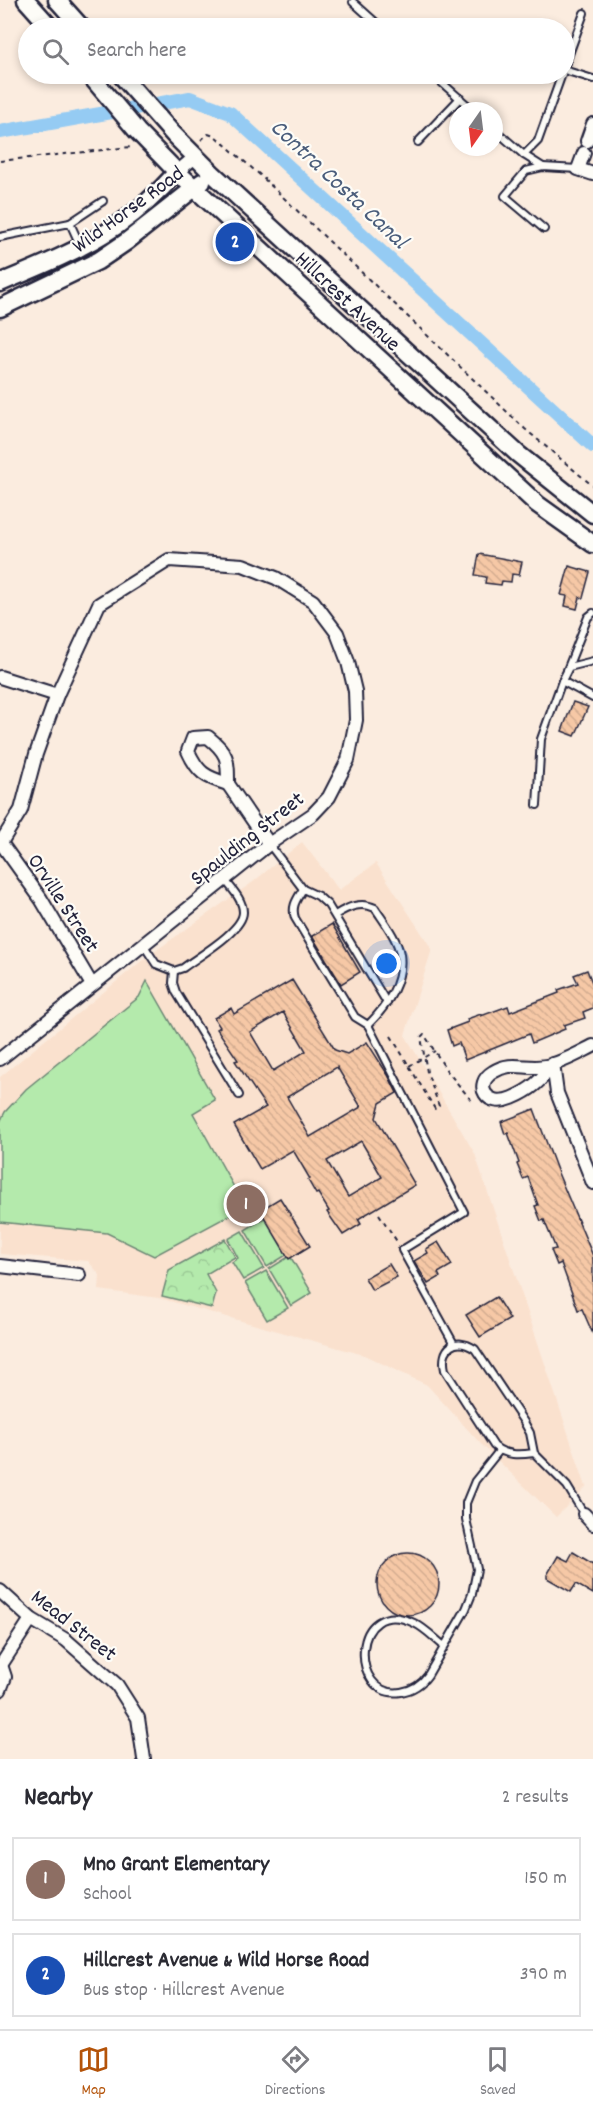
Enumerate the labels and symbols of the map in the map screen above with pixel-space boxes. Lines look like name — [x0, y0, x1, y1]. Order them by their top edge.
north arrow — [449, 102, 503, 156]
water label: Contra Costa Canal — [261, 112, 416, 260]
street label: Wild Horse Road — [67, 160, 191, 262]
pin: 2 — [216, 220, 254, 264]
street label: Hillcrest Avenue — [287, 245, 407, 360]
street label: Spaulding Street — [184, 785, 312, 894]
street label: Orville Street — [18, 848, 106, 960]
your location — [372, 949, 401, 978]
pin: 1 — [226, 1182, 266, 1226]
street label: Mead Street — [23, 1583, 122, 1670]

